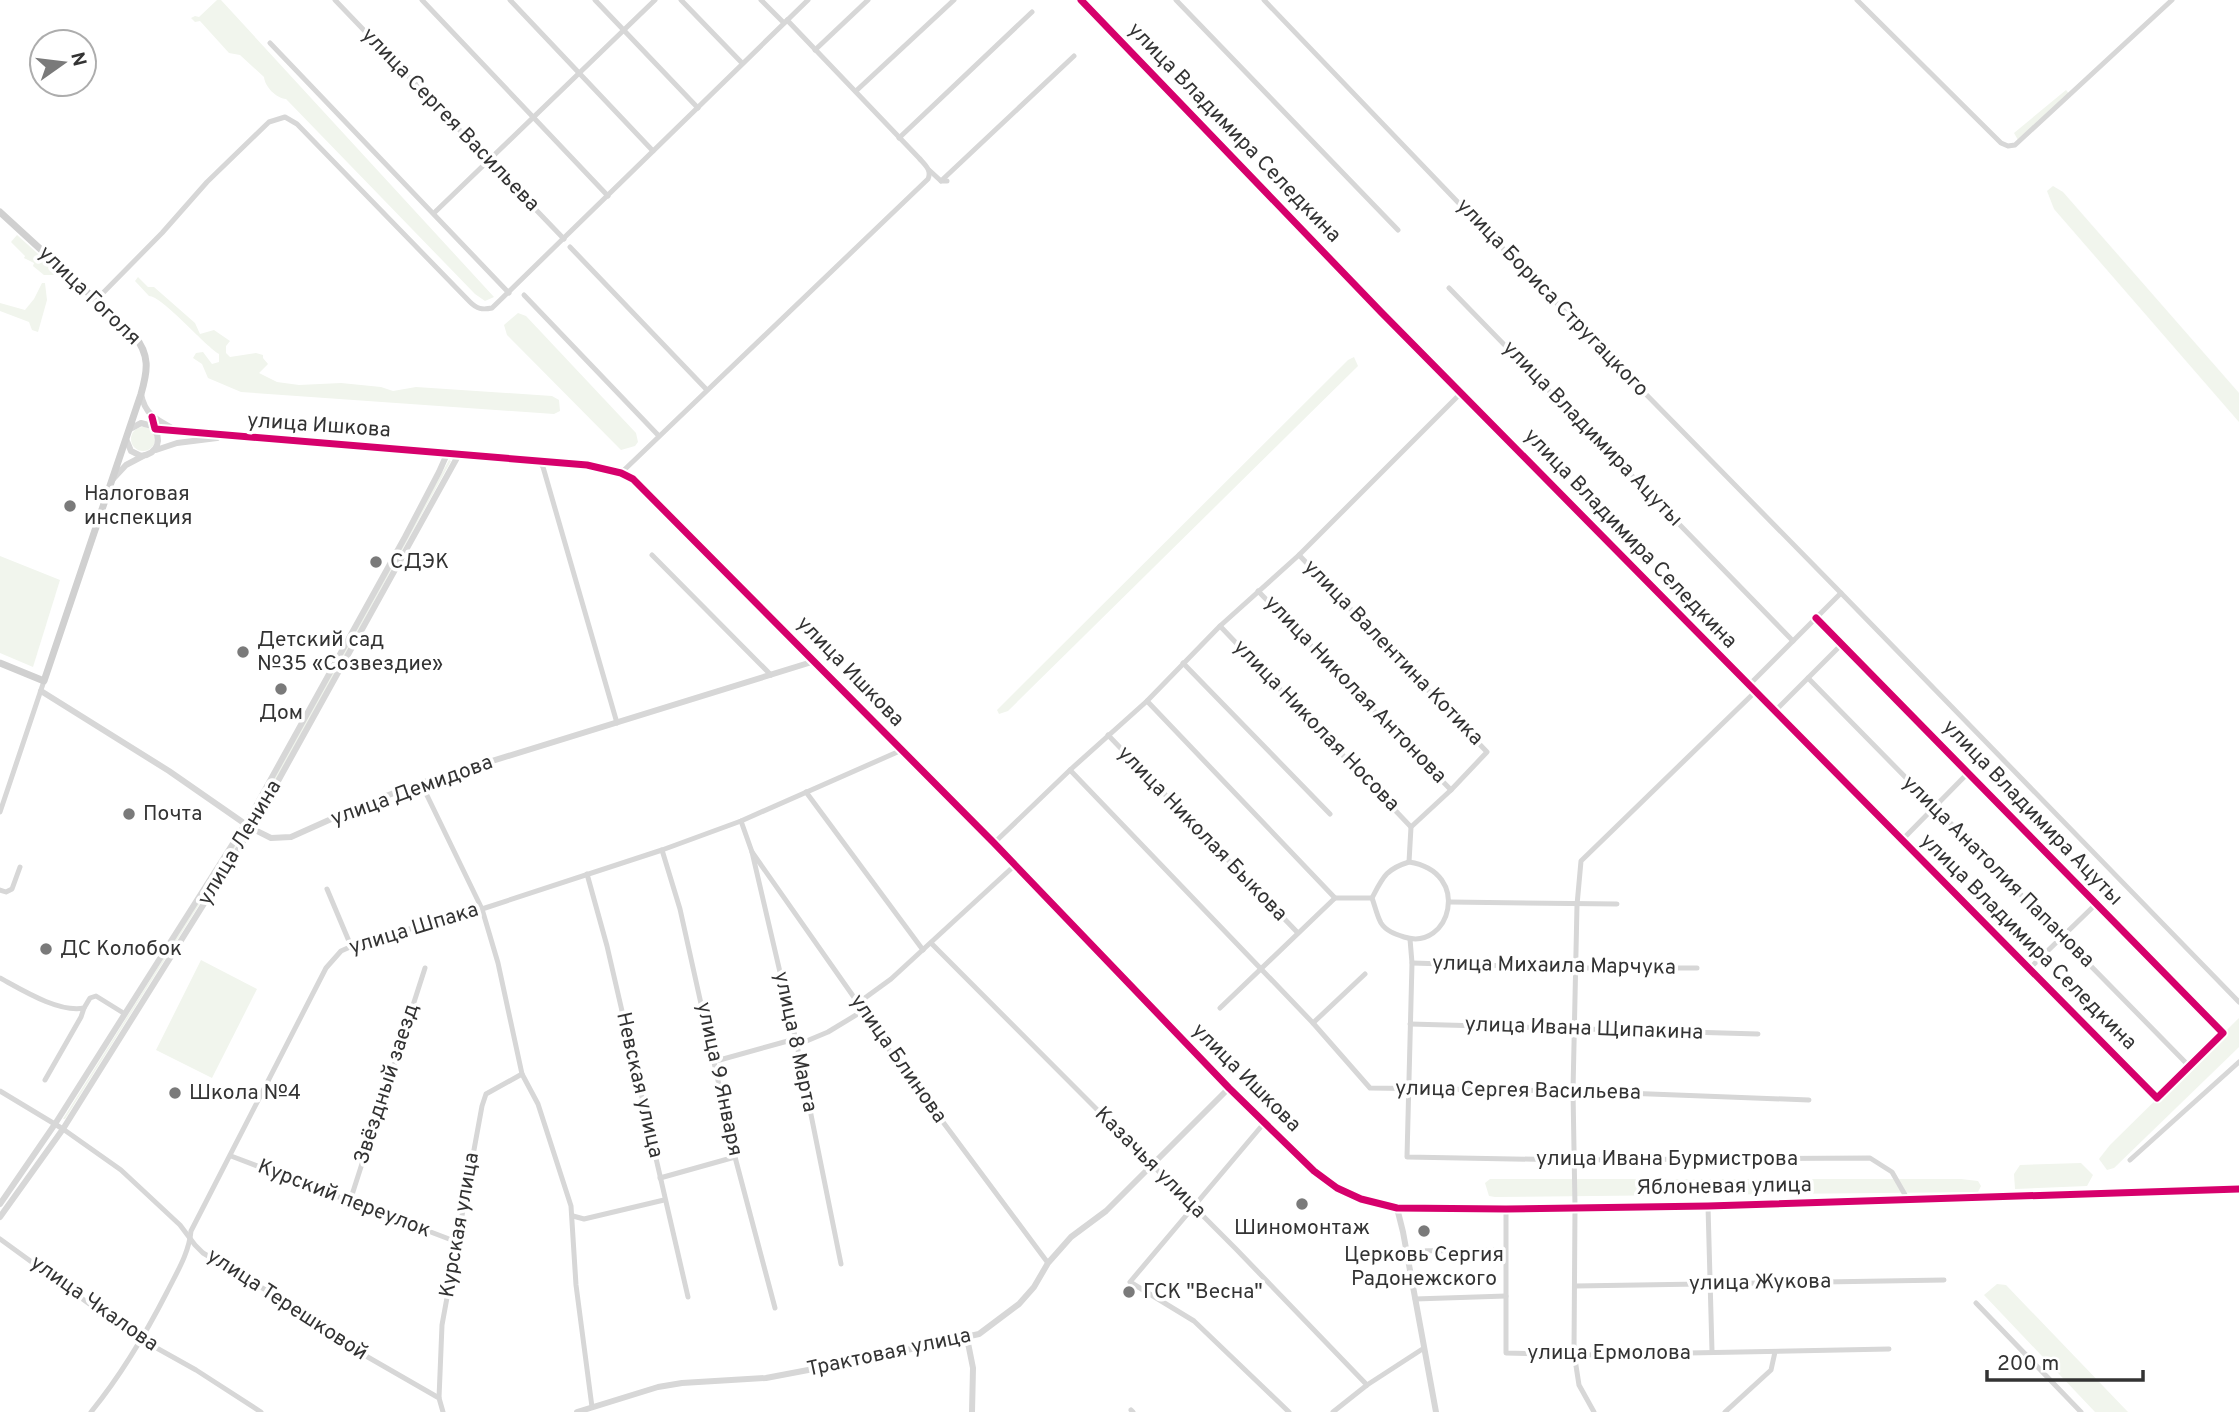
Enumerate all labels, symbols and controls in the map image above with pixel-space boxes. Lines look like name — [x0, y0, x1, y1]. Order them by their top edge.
street label: улица Владимира Селедкина — [1121, 17, 1347, 249]
street label: улица Сергея Васильева — [355, 22, 545, 218]
north arrow — [28, 28, 98, 98]
text: N — [64, 50, 91, 69]
street label: улица Бориса Стругацкого — [1450, 193, 1654, 403]
street label: улица Гоголя — [32, 240, 146, 352]
street label: улица Владимира Ацуты — [1496, 335, 1688, 533]
street label: улица Ишкова — [246, 408, 392, 444]
street label: улица Владимира Селедкина — [1517, 423, 1743, 655]
place label: Налоговая инспекция — [84, 481, 193, 532]
marker: Налоговая инспекция — [62, 498, 78, 514]
place label: СДЭК — [390, 549, 449, 576]
marker: СДЭК — [368, 554, 384, 570]
street label: улица Валентина Котика — [1297, 554, 1489, 752]
street label: улица Николая Антонова — [1258, 590, 1452, 790]
street label: улица Ишкова — [790, 611, 910, 733]
place label: Детский сад №35 «Созвездие» — [257, 627, 443, 678]
street label: улица Николая Носова — [1227, 634, 1405, 818]
marker: Детский сад №35 «Созвездие» — [235, 644, 251, 660]
marker: Дом — [273, 681, 289, 697]
place label: Дом — [259, 700, 303, 727]
street label: улица Владимира Ацуты — [1936, 714, 2128, 912]
street label: улица Николая Быкова — [1111, 741, 1293, 927]
street label: улица Демидова — [327, 749, 497, 833]
street label: улица Анатолия Папанова — [1896, 770, 2100, 974]
street label: улица Ленина — [192, 775, 288, 911]
place label: Почта — [143, 801, 202, 828]
marker: Почта — [121, 806, 137, 822]
street label: улица Владимира Селедкина — [1914, 828, 2142, 1056]
street label: улица Шпака — [346, 896, 482, 962]
place label: ДС Колобок — [60, 936, 182, 963]
marker: ДС Колобок — [38, 941, 54, 957]
street label: улица Михаила Марчука — [1432, 950, 1676, 982]
street label: улица 8 Марта — [767, 969, 823, 1115]
street label: улица Блинова — [843, 989, 953, 1129]
street label: улица 9 Января — [689, 999, 749, 1159]
street label: Звёздный заезд — [348, 1000, 426, 1168]
street label: Невская улица — [609, 1009, 669, 1161]
street label: улица Ивана Щипакина — [1464, 1011, 1704, 1047]
street label: улица Ишкова — [1186, 1018, 1306, 1138]
street label: улица Сергея Васильева — [1395, 1075, 1641, 1107]
place label: Школа №4 — [189, 1080, 301, 1107]
marker: Школа №4 — [167, 1085, 183, 1101]
street label: Казачья улица — [1088, 1101, 1212, 1225]
street label: улица Ивана Бурмистрова — [1536, 1146, 1798, 1173]
street label: Курская улица — [434, 1150, 486, 1300]
street label: Курский переулок — [254, 1154, 434, 1244]
street label: Яблоневая улица — [1636, 1172, 1812, 1202]
marker: Шиномонтаж — [1294, 1196, 1310, 1212]
place label: Шиномонтаж — [1234, 1215, 1370, 1242]
marker: Церковь Сергия Радонежского — [1416, 1223, 1432, 1239]
place label: Церковь Сергия Радонежского — [1344, 1242, 1504, 1293]
street label: улица Терешковой — [201, 1243, 373, 1367]
street label: улица Чкалова — [25, 1250, 163, 1358]
street label: улица Жукова — [1689, 1268, 1831, 1298]
place label: ГСК "Весна" — [1143, 1279, 1263, 1306]
marker: ГСК "Весна" — [1121, 1284, 1137, 1300]
street label: Трактовая улица — [805, 1322, 973, 1384]
scale bar — [1987, 1338, 2143, 1382]
street label: улица Ермолова — [1527, 1340, 1691, 1367]
text: 200 m — [1997, 1351, 2059, 1378]

